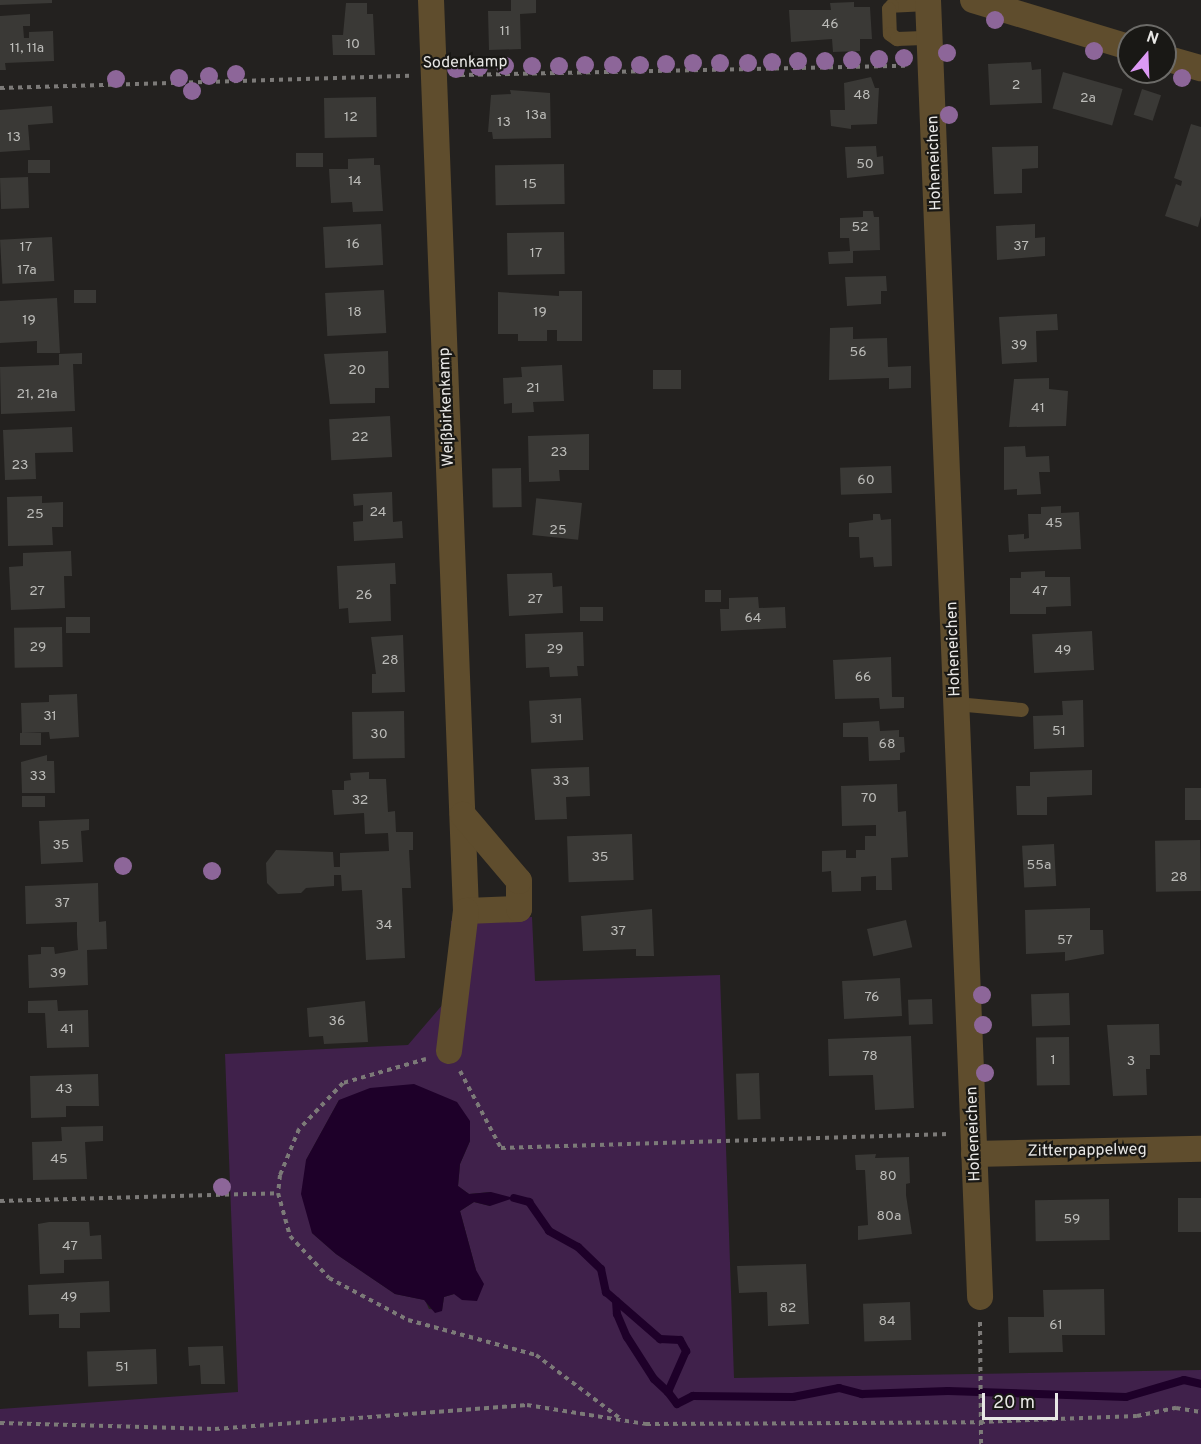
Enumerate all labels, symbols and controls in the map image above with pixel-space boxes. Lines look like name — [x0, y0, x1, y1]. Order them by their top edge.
house number: 46 — [821, 17, 839, 33]
house number: 11 — [500, 24, 510, 40]
north arrow — [1117, 24, 1177, 84]
text: N — [1144, 28, 1161, 50]
house number: 10 — [346, 37, 360, 53]
house number: 11, 11a — [10, 41, 44, 57]
street label: Sodenkamp — [422, 53, 508, 73]
house number: 2 — [1012, 78, 1020, 94]
house number: 48 — [853, 88, 871, 104]
house number: 2a — [1080, 91, 1096, 107]
house number: 13a — [525, 108, 547, 124]
house number: 12 — [344, 110, 358, 126]
house number: 13 — [497, 115, 511, 131]
street label: Hoheneichen — [924, 115, 946, 211]
house number: 13 — [7, 130, 21, 146]
house number: 50 — [856, 157, 874, 173]
house number: 14 — [348, 174, 362, 190]
house number: 15 — [523, 177, 537, 193]
house number: 52 — [851, 220, 869, 236]
house number: 16 — [346, 237, 360, 253]
house number: 37 — [1013, 239, 1029, 255]
house number: 17 — [20, 240, 32, 256]
house number: 17 — [530, 246, 542, 262]
house number: 17a — [17, 263, 37, 279]
house number: 18 — [348, 305, 362, 321]
house number: 19 — [533, 305, 547, 321]
house number: 19 — [22, 313, 36, 329]
house number: 39 — [1011, 338, 1027, 354]
house number: 56 — [849, 345, 867, 361]
street label: Weißbirkenkamp — [435, 347, 459, 467]
house number: 20 — [348, 363, 366, 379]
house number: 21 — [526, 381, 540, 397]
house number: 21, 21a — [16, 387, 58, 403]
house number: 41 — [1031, 401, 1045, 417]
house number: 22 — [351, 430, 369, 446]
house number: 23 — [551, 445, 567, 461]
house number: 23 — [12, 458, 28, 474]
house number: 60 — [857, 473, 875, 489]
house number: 24 — [369, 505, 387, 521]
house number: 25 — [26, 507, 44, 523]
house number: 45 — [1045, 516, 1063, 532]
house number: 25 — [549, 523, 567, 539]
house number: 27 — [29, 584, 45, 600]
house number: 47 — [1032, 584, 1048, 600]
house number: 26 — [356, 588, 372, 604]
house number: 27 — [527, 592, 543, 608]
street label: Hoheneichen — [943, 601, 965, 697]
house number: 64 — [744, 611, 762, 627]
house number: 29 — [30, 640, 46, 656]
house number: 29 — [547, 642, 563, 658]
house number: 49 — [1055, 643, 1071, 659]
house number: 28 — [381, 653, 399, 669]
house number: 66 — [855, 670, 871, 686]
house number: 31 — [43, 709, 57, 725]
house number: 31 — [549, 712, 563, 728]
house number: 51 — [1052, 724, 1066, 740]
house number: 30 — [370, 727, 388, 743]
house number: 68 — [879, 737, 895, 753]
house number: 33 — [30, 769, 46, 785]
house number: 33 — [553, 774, 569, 790]
house number: 70 — [861, 791, 877, 807]
house number: 32 — [352, 793, 368, 809]
house number: 35 — [52, 838, 70, 854]
house number: 35 — [591, 850, 609, 866]
house number: 55a — [1027, 858, 1051, 874]
house number: 28 — [1170, 870, 1188, 886]
house number: 37 — [54, 896, 70, 912]
house number: 34 — [375, 918, 393, 934]
house number: 37 — [610, 924, 626, 940]
house number: 57 — [1057, 933, 1073, 949]
house number: 39 — [50, 966, 66, 982]
house number: 76 — [865, 990, 879, 1006]
house number: 36 — [329, 1014, 345, 1030]
house number: 41 — [60, 1022, 74, 1038]
house number: 78 — [862, 1049, 878, 1065]
house number: 1 — [1050, 1053, 1056, 1069]
house number: 3 — [1127, 1054, 1135, 1070]
house number: 43 — [55, 1082, 73, 1098]
street label: Hoheneichen — [963, 1086, 985, 1182]
street label: Zitterpappelweg — [1027, 1140, 1147, 1162]
house number: 45 — [50, 1152, 68, 1168]
house number: 80 — [879, 1169, 897, 1185]
house number: 80a — [877, 1209, 901, 1225]
house number: 59 — [1064, 1212, 1080, 1228]
house number: 47 — [62, 1239, 78, 1255]
house number: 49 — [61, 1290, 77, 1306]
house number: 82 — [780, 1301, 796, 1317]
house number: 84 — [878, 1314, 896, 1330]
house number: 61 — [1049, 1318, 1063, 1334]
house number: 51 — [115, 1360, 129, 1376]
scale bar — [985, 1381, 1062, 1419]
text: 20 m — [993, 1392, 1035, 1415]

